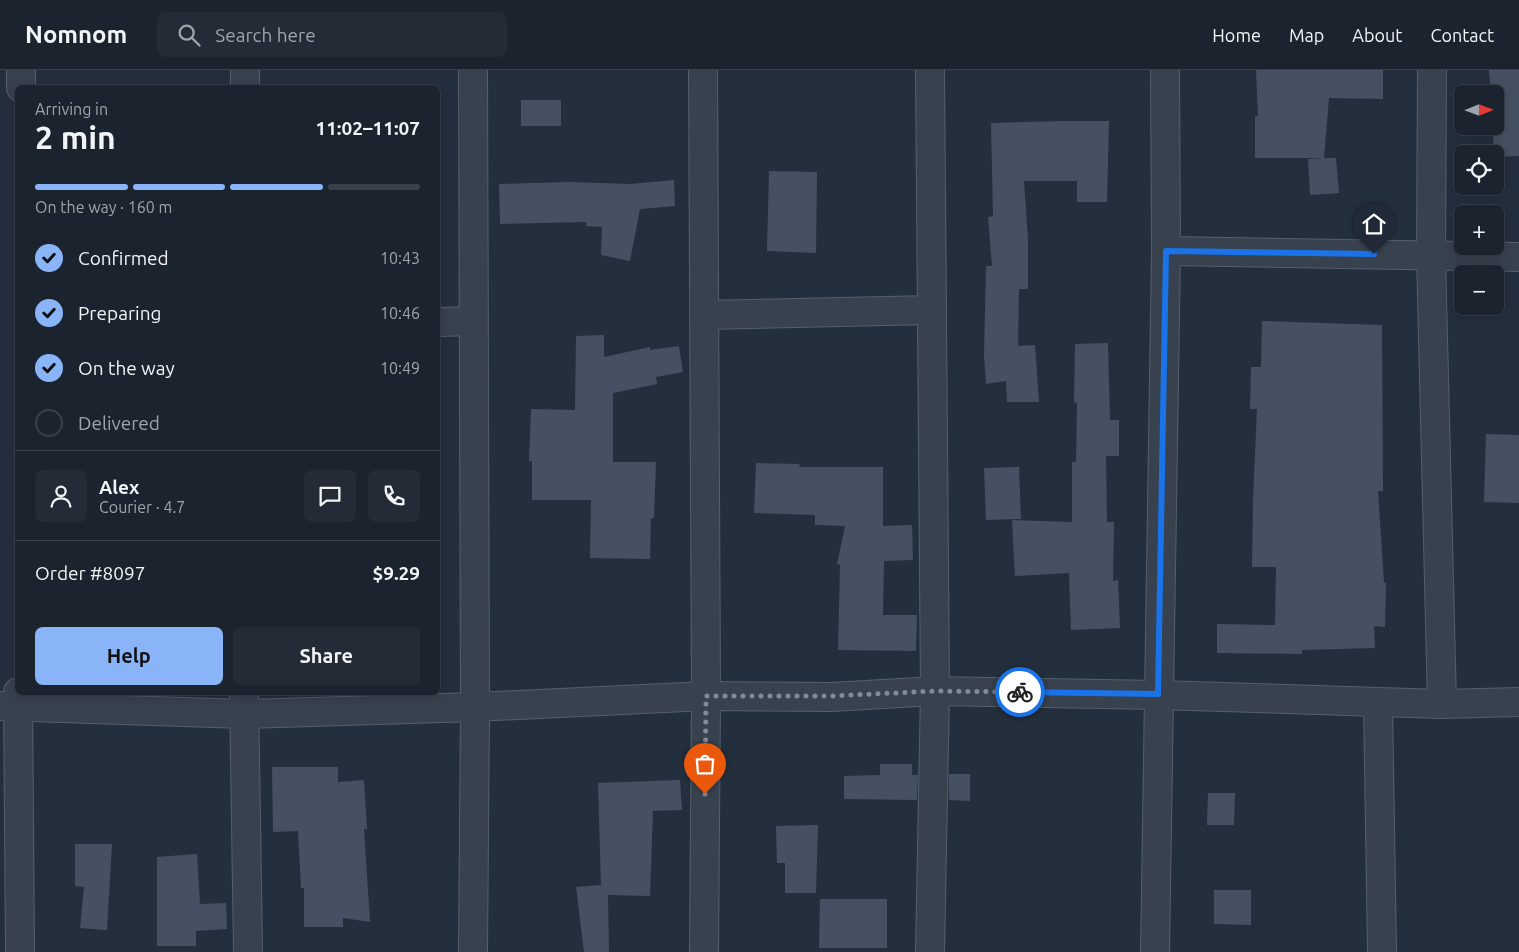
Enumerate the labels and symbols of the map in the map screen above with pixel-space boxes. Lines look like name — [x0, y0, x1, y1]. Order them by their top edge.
north arrow — [1454, 85, 1504, 135]
pin — [1353, 203, 1395, 254]
courier — [995, 667, 1045, 717]
pin — [684, 743, 726, 794]

